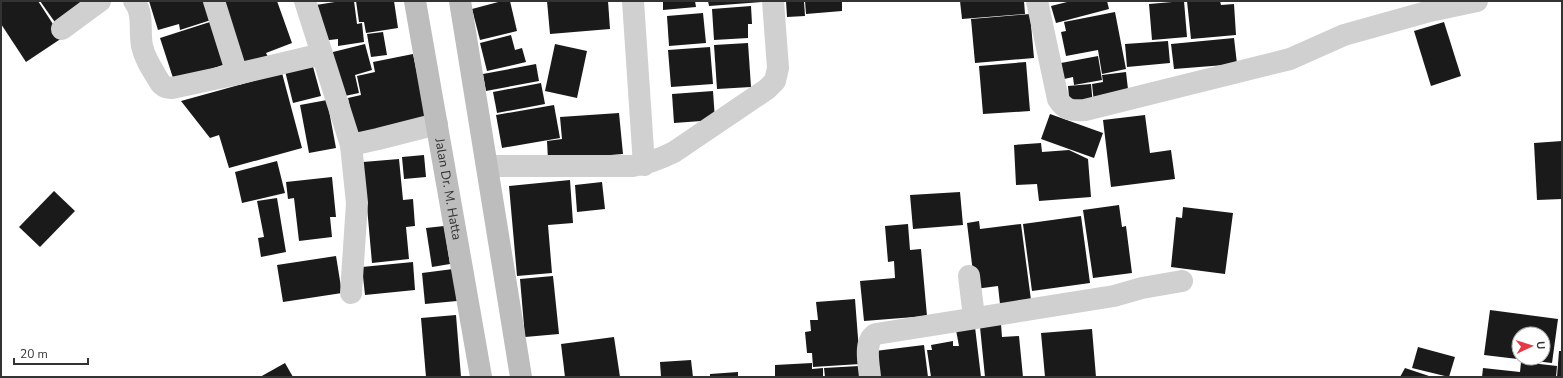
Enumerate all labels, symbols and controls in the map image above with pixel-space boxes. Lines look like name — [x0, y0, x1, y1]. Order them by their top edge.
street label: Jalan Dr. M. Hatta — [430, 136, 466, 241]
north arrow — [1511, 326, 1551, 366]
scale bar — [14, 340, 88, 366]
text: U — [1533, 341, 1548, 350]
text: 20 m — [20, 346, 48, 362]

